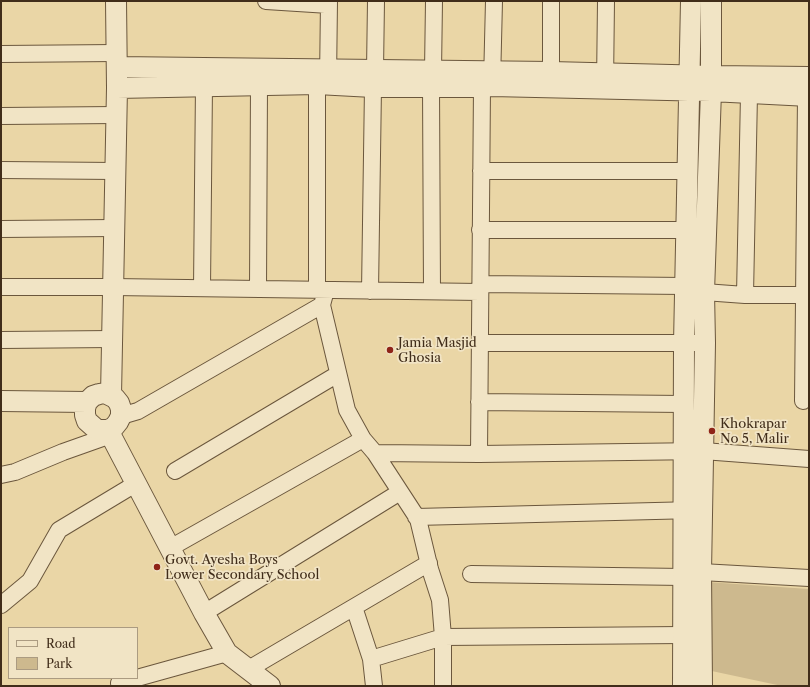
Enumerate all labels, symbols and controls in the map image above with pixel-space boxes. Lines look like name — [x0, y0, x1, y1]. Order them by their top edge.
place label: Jamia Masjid Ghosia — [398, 335, 477, 366]
marker: Jamia Masjid Ghosia — [385, 345, 395, 355]
place label: Khokrapar No 5, Malir — [720, 416, 789, 447]
marker: Khokrapar No 5, Malir — [707, 426, 717, 436]
place label: Govt. Ayesha Boys Lower Secondary School — [165, 552, 319, 583]
marker: Govt. Ayesha Boys Lower Secondary School — [152, 562, 162, 572]
legend — [8, 627, 138, 679]
text: Road — [46, 636, 76, 651]
text: Park — [46, 656, 72, 671]

